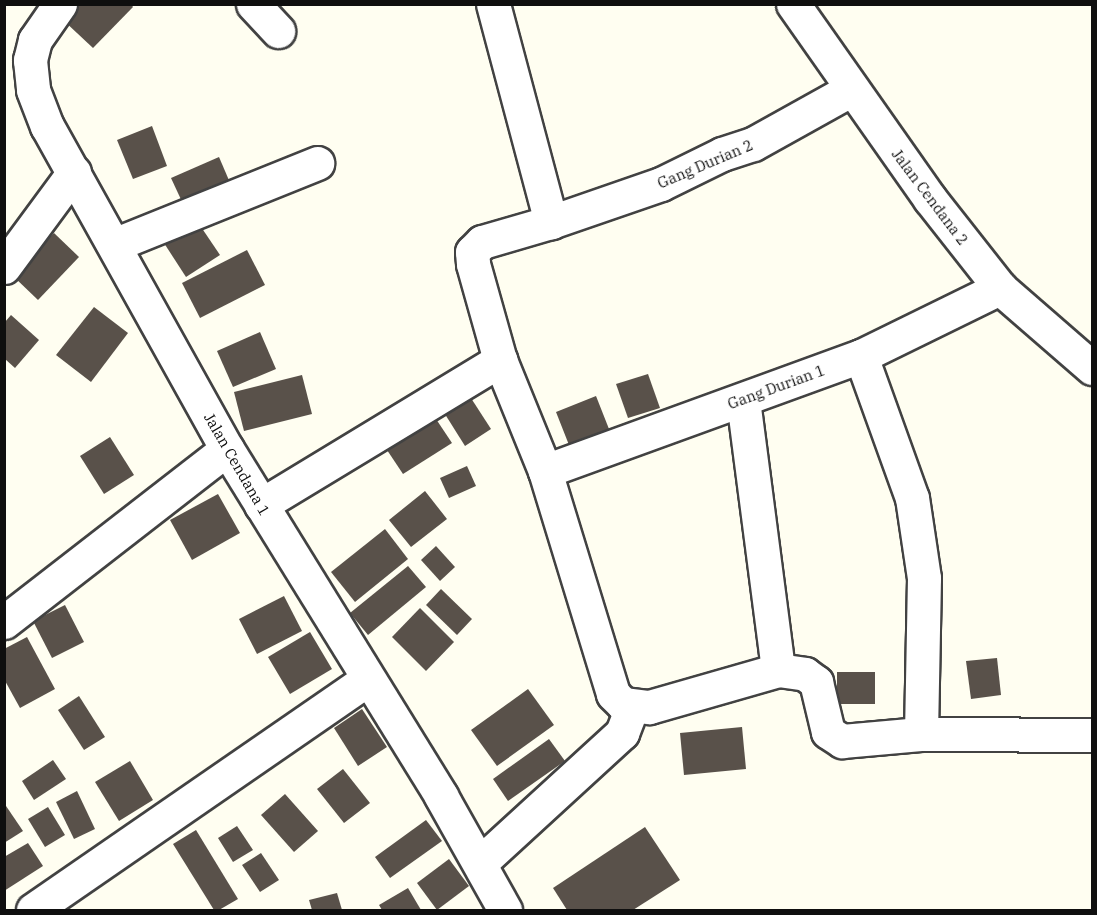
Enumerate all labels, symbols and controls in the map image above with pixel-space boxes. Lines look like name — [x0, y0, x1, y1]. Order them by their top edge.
street label: Gang Durian 2 — [655, 136, 755, 192]
street label: Jalan Cendana 2 — [888, 145, 972, 249]
street label: Gang Durian 1 — [725, 361, 827, 413]
street label: Jalan Cendana 1 — [200, 409, 274, 519]

